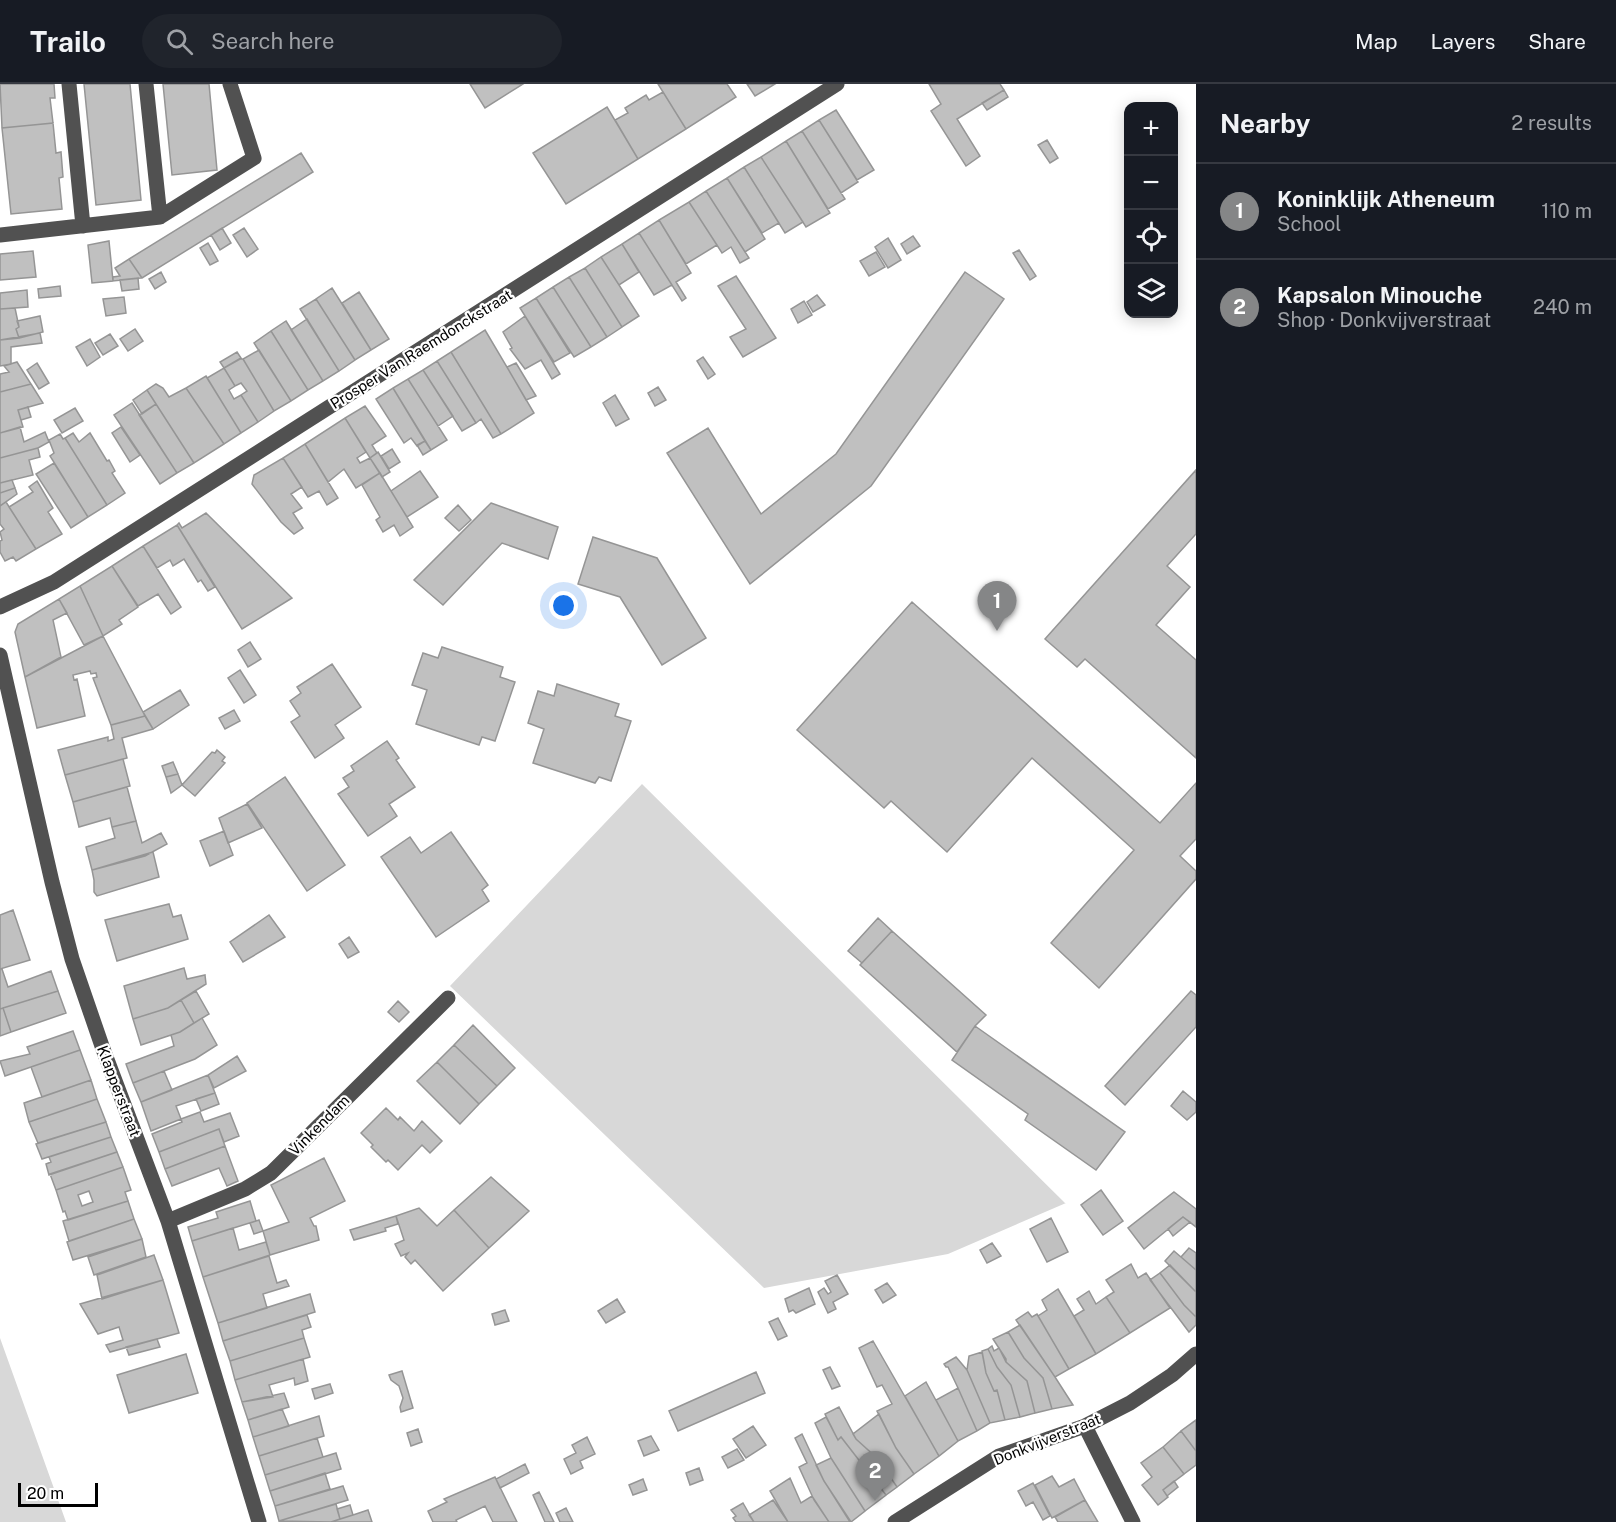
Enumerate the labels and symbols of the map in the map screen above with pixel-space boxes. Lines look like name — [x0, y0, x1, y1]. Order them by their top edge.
street label: Prosper Van Raemdonckstraat — [327, 286, 515, 412]
pin: 1 — [978, 582, 1016, 631]
your location — [549, 591, 578, 620]
street label: Klapperstraat — [94, 1043, 144, 1139]
street label: Vinkendam — [285, 1091, 353, 1159]
street label: Donkvijverstraat — [991, 1410, 1103, 1468]
pin: 2 — [856, 1452, 894, 1501]
scale bar — [18, 1480, 98, 1508]

